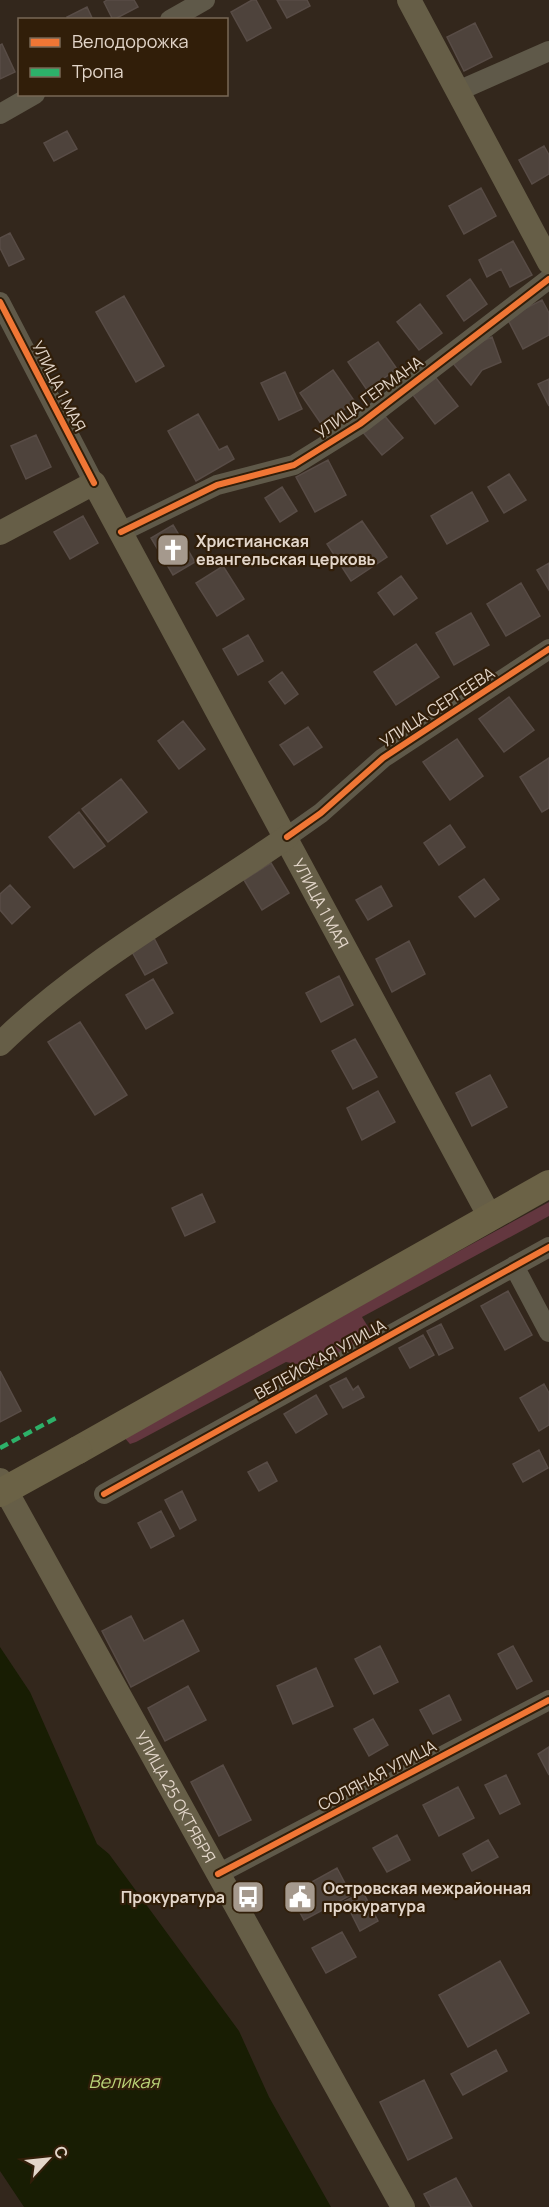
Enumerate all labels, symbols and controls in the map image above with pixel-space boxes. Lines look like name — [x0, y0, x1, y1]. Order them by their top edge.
legend — [18, 18, 228, 96]
text: Велодорожка — [72, 29, 189, 53]
text: Тропа — [72, 59, 123, 83]
street label: УЛИЦА 1 МАЯ — [27, 337, 91, 435]
street label: УЛИЦА ГЕРМАНА — [311, 351, 427, 443]
place label: Христианская евангельская церковь — [196, 530, 376, 570]
church icon: Христианская евангельская церковь — [155, 532, 191, 568]
street label: УЛИЦА СЕРГЕЕВА — [375, 662, 499, 752]
street label: УЛИЦА 1 МАЯ — [288, 854, 354, 952]
street label: ВЕЛЕЙСКАЯ УЛИЦА — [250, 1314, 390, 1404]
street label: УЛИЦА 25 ОКТЯБРЯ — [130, 1727, 221, 1866]
street label: СОЛЯНАЯ УЛИЦА — [314, 1735, 440, 1815]
place label: Островская межрайонная прокуратура — [323, 1877, 531, 1917]
bus stop icon: Прокуратура — [230, 1879, 266, 1915]
public building icon: Островская межрайонная прокуратура — [282, 1879, 318, 1915]
place label: Прокуратура — [121, 1886, 225, 1908]
water label: Великая — [88, 2069, 162, 2093]
north arrow — [18, 2129, 78, 2189]
text: С — [49, 2142, 74, 2163]

